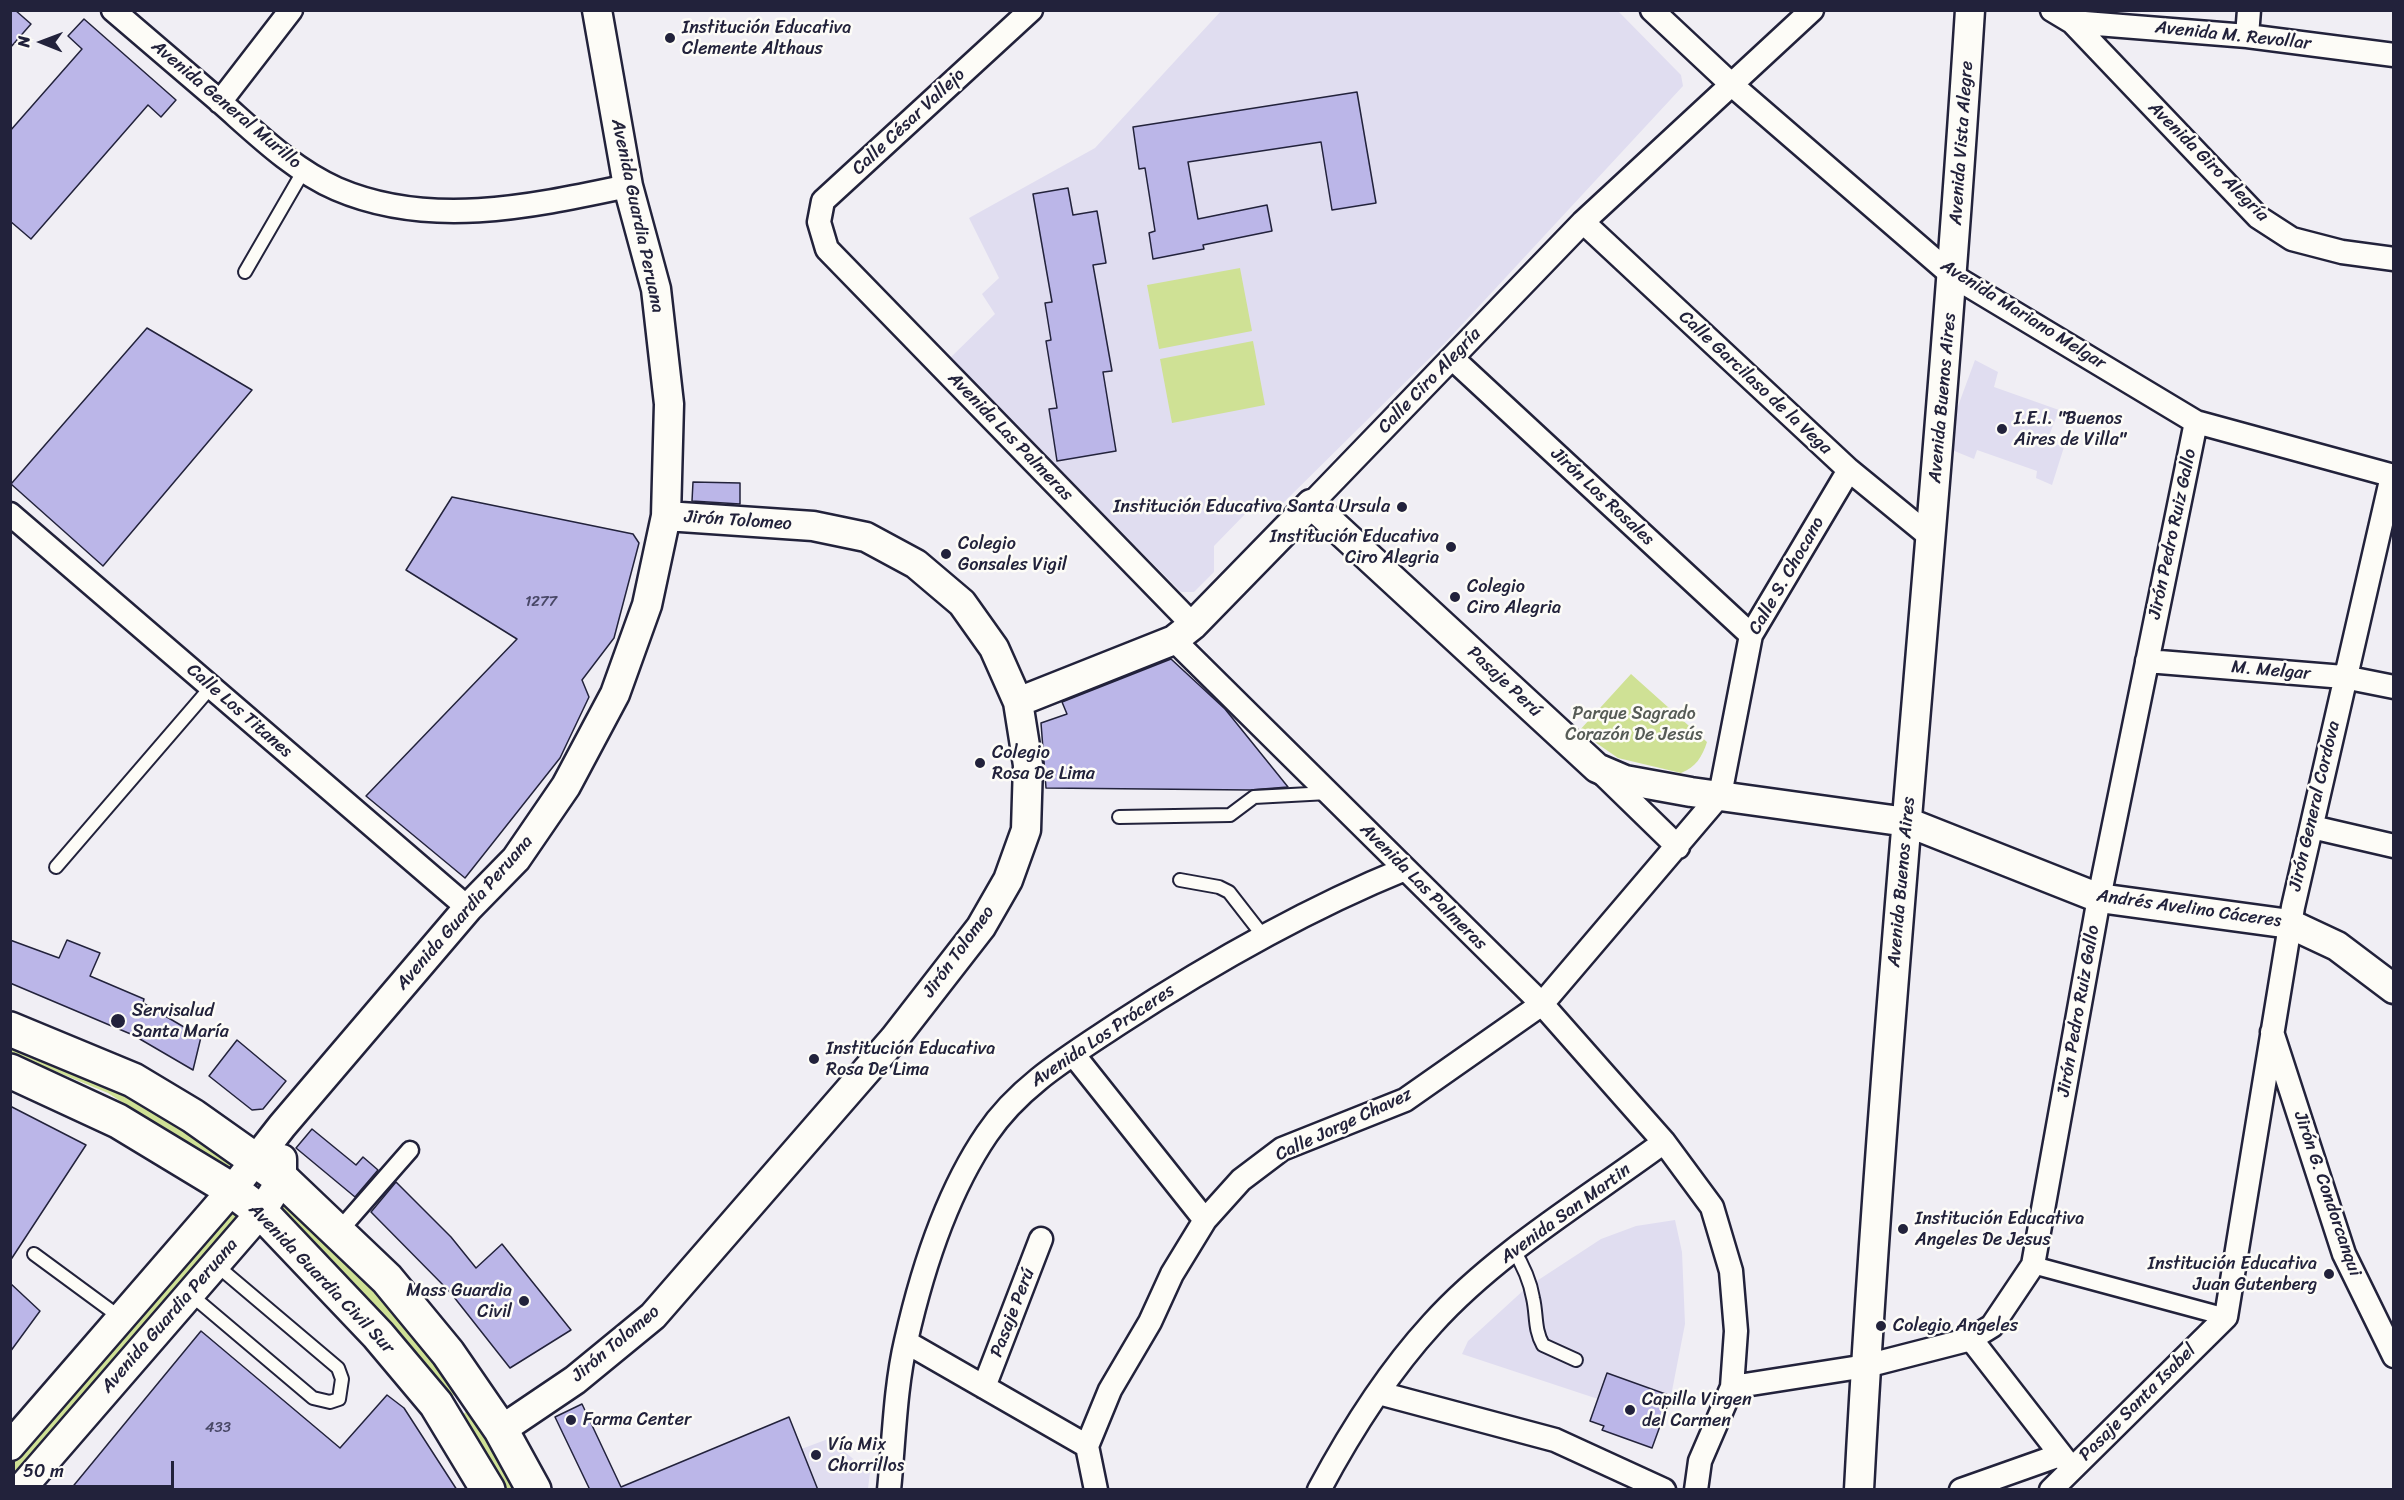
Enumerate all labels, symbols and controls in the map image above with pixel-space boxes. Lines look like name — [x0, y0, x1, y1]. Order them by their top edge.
north arrow — [12, 12, 72, 72]
place label: Institución Educativa Clemente Althaus — [682, 17, 851, 60]
street label: Avenida M. Revollar — [2154, 17, 2312, 55]
marker: Institución Educativa Clemente Althaus — [663, 31, 677, 45]
text: N — [9, 36, 38, 47]
street label: Avenida General Murillo — [147, 36, 305, 174]
street label: Avenida Vista Alegre — [1945, 60, 1979, 226]
street label: Calle César Vallejo — [848, 64, 970, 180]
street label: Avenida Giro Alegría — [2143, 97, 2273, 227]
street label: Avenida Guardia Peruana — [606, 117, 668, 315]
street label: Avenida Mariano Melgar — [1936, 255, 2110, 375]
street label: Calle Garcilaso de la Vega — [1674, 306, 1836, 460]
street label: Avenida Buenos Aires — [1925, 312, 1961, 484]
street label: Calle Ciro Alegría — [1374, 324, 1486, 438]
street label: Avenida Las Palmeras — [943, 368, 1077, 506]
place label: I.E.I. "Buenos Aires de Villa" — [2014, 408, 2126, 450]
marker: I.E.I. "Buenos Aires de Villa" — [1995, 422, 2009, 436]
street label: Jirón Los Rosales — [1546, 444, 1658, 550]
street label: Jirón Pedro Ruiz Gallo — [2144, 447, 2202, 621]
place label: Institución Educativa Santa Ursula — [1113, 496, 1390, 518]
marker: Institución Educativa Santa Ursula — [1395, 500, 1409, 514]
street label: Jirón Tolomeo — [683, 506, 793, 536]
street label: Calle S. Chocano — [1745, 513, 1829, 639]
place label: Institución Educativa Ciro Alegria — [1270, 526, 1439, 568]
place label: Colegio Gonsales Vigil — [958, 533, 1067, 576]
marker: Institución Educativa Ciro Alegria — [1444, 540, 1458, 554]
marker: Colegio Gonsales Vigil — [939, 547, 953, 561]
place label: Colegio Ciro Alegria — [1467, 576, 1561, 618]
marker: Colegio Ciro Alegria — [1448, 590, 1462, 604]
house number: 1277 — [525, 593, 557, 611]
street label: Pasaje Perú — [1462, 642, 1546, 722]
street label: M. Melgar — [2231, 657, 2311, 685]
street label: Calle Los Titanes — [182, 659, 296, 763]
park label: Parque Sagrado Corazón De Jesús — [1565, 703, 1703, 746]
street label: Jirón General Cordova — [2285, 719, 2345, 893]
place label: Colegio Rosa De Lima — [992, 742, 1095, 784]
marker: Colegio Rosa De Lima — [973, 756, 987, 770]
street label: Avenida Buenos Aires — [1884, 796, 1920, 968]
street label: Avenida Las Palmeras — [1355, 819, 1491, 955]
street label: Avenida Guardia Peruana — [392, 831, 538, 995]
street label: Andrés Avelino Cáceres — [2095, 885, 2283, 933]
street label: Jirón Tolomeo — [919, 902, 999, 1002]
street label: Jirón Pedro Ruiz Gallo — [2053, 924, 2105, 1098]
street label: Avenida Los Próceres — [1027, 980, 1179, 1092]
place label: Servisalud Santa María — [132, 1000, 229, 1042]
marker: Servisalud Santa María — [109, 1012, 127, 1030]
place label: Institución Educativa Rosa De Lima — [826, 1038, 995, 1080]
marker: Institución Educativa Rosa De Lima — [807, 1052, 821, 1066]
street label: Calle Jorge Chavez — [1272, 1084, 1416, 1166]
street label: Jirón G. Condorcanqui — [2289, 1109, 2365, 1279]
street label: Avenida San Martin — [1497, 1159, 1635, 1269]
street label: Avenida Guardia Civil Sur — [244, 1199, 398, 1359]
place label: Institución Educativa Angeles De Jesus — [1915, 1208, 2084, 1250]
marker: Institución Educativa Angeles De Jesus — [1896, 1222, 1910, 1236]
street label: Avenida Guardia Peruana — [97, 1234, 243, 1398]
place label: Institución Educativa Juan Gutenberg — [2148, 1253, 2317, 1296]
street label: Pasaje Perú — [986, 1265, 1040, 1361]
marker: Institución Educativa Juan Gutenberg — [2322, 1267, 2336, 1281]
place label: Mass Guardia Civil — [406, 1280, 512, 1322]
marker: Mass Guardia Civil — [517, 1294, 531, 1308]
street label: Jirón Tolomeo — [568, 1301, 664, 1387]
place label: Colegio Angeles — [1893, 1315, 2018, 1337]
marker: Colegio Angeles — [1874, 1319, 1888, 1333]
street label: Pasaje Santa Isabel — [2075, 1340, 2201, 1466]
place label: Capilla Virgen del Carmen — [1642, 1389, 1752, 1432]
marker: Capilla Virgen del Carmen — [1623, 1403, 1637, 1417]
place label: Farma Center — [583, 1409, 691, 1431]
marker: Farma Center — [564, 1413, 578, 1427]
house number: 433 — [205, 1419, 231, 1437]
place label: Vía Mix Chorrillos — [828, 1434, 904, 1476]
marker: Vía Mix Chorrillos — [809, 1448, 823, 1462]
scale bar — [15, 1449, 177, 1487]
text: 50 m — [23, 1455, 64, 1487]

